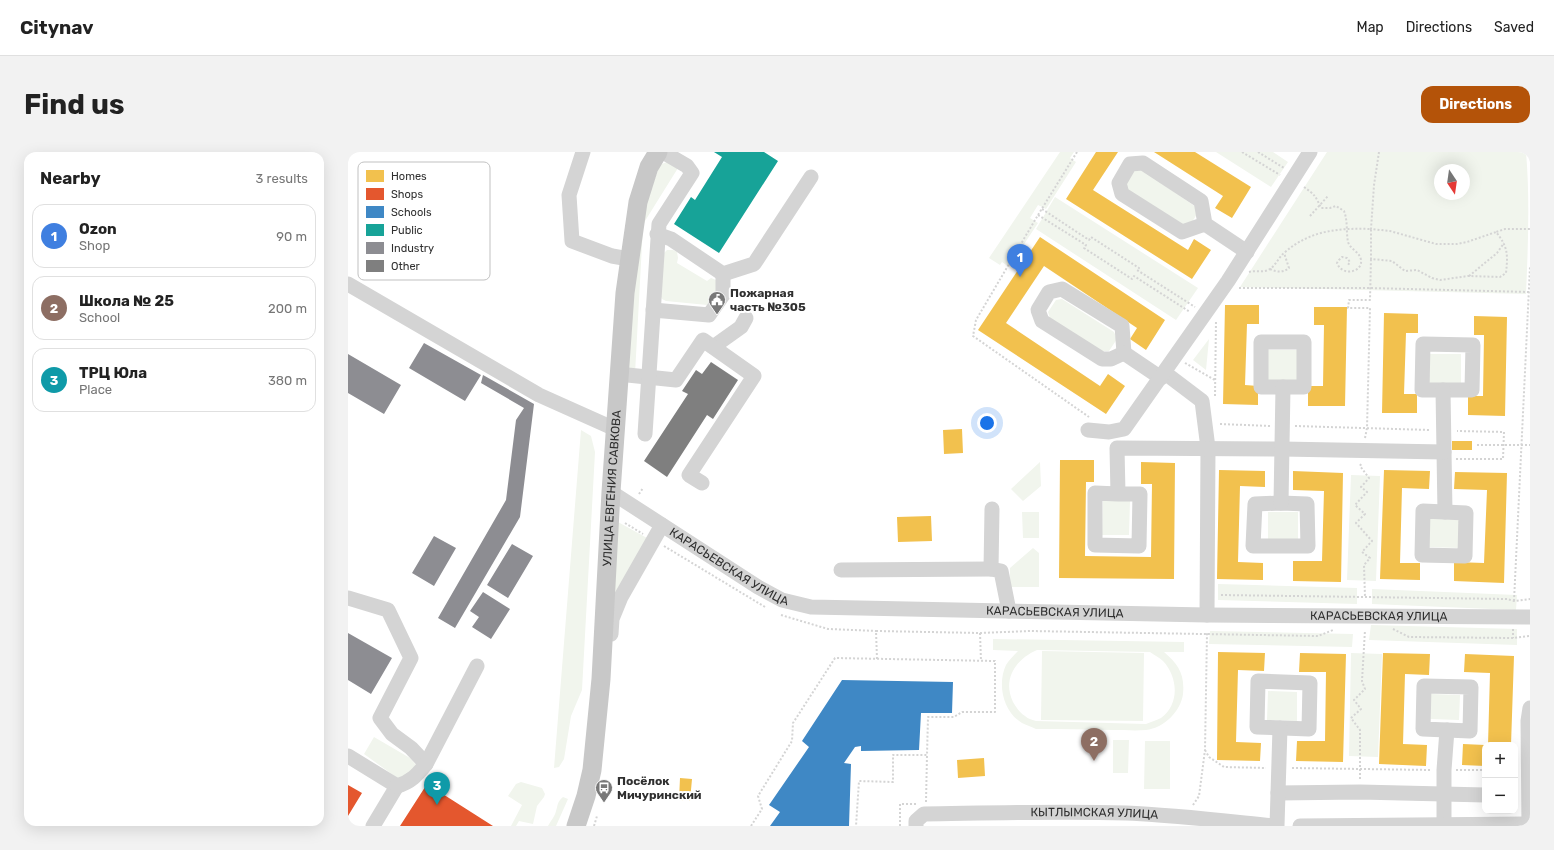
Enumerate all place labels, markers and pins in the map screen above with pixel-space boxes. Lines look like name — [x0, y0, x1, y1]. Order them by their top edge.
pin: 1 — [1007, 244, 1033, 277]
place label: Пожарная часть №305 — [730, 286, 806, 314]
public building icon: Пожарная часть №305 — [707, 290, 727, 315]
pin: 2 — [1081, 728, 1107, 761]
pin: 3 — [424, 772, 450, 805]
place label: Посёлок Мичуринский — [617, 774, 702, 802]
bus stop icon: Посёлок Мичуринский — [594, 778, 614, 803]

